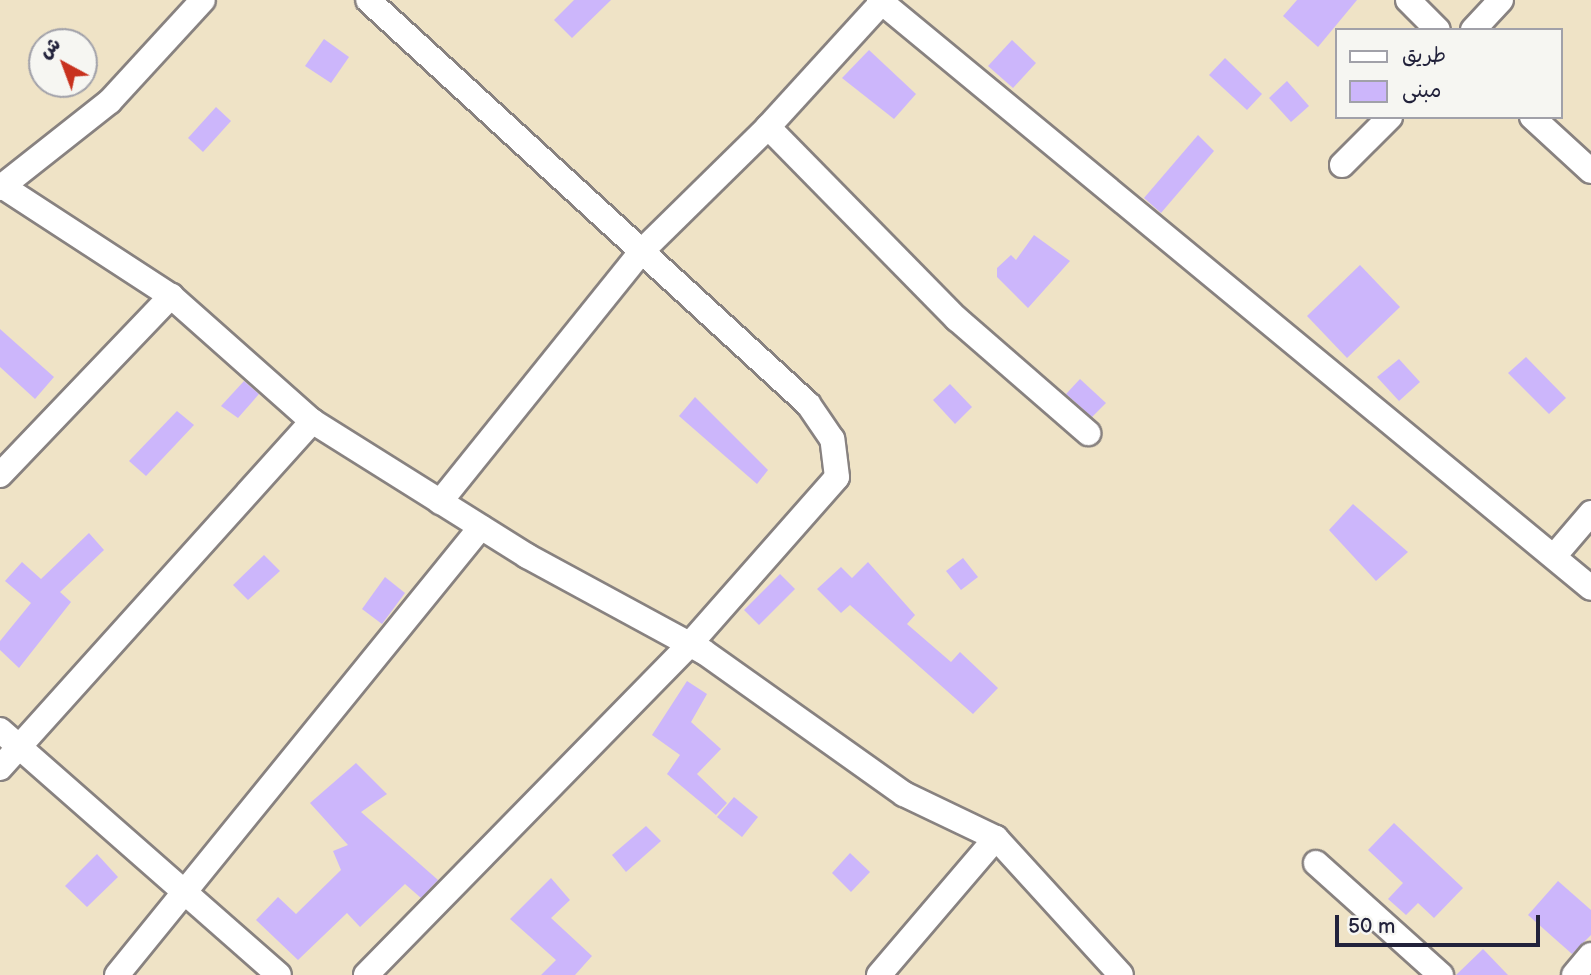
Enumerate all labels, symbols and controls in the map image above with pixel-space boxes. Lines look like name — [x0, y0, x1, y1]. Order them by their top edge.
north arrow — [28, 28, 98, 98]
legend — [1336, 28, 1563, 119]
text: ش — [35, 33, 66, 64]
text: طريق — [1402, 43, 1446, 68]
text: مبنى — [1402, 78, 1441, 103]
scale bar — [1339, 902, 1544, 946]
text: 50 m — [1348, 914, 1395, 939]

